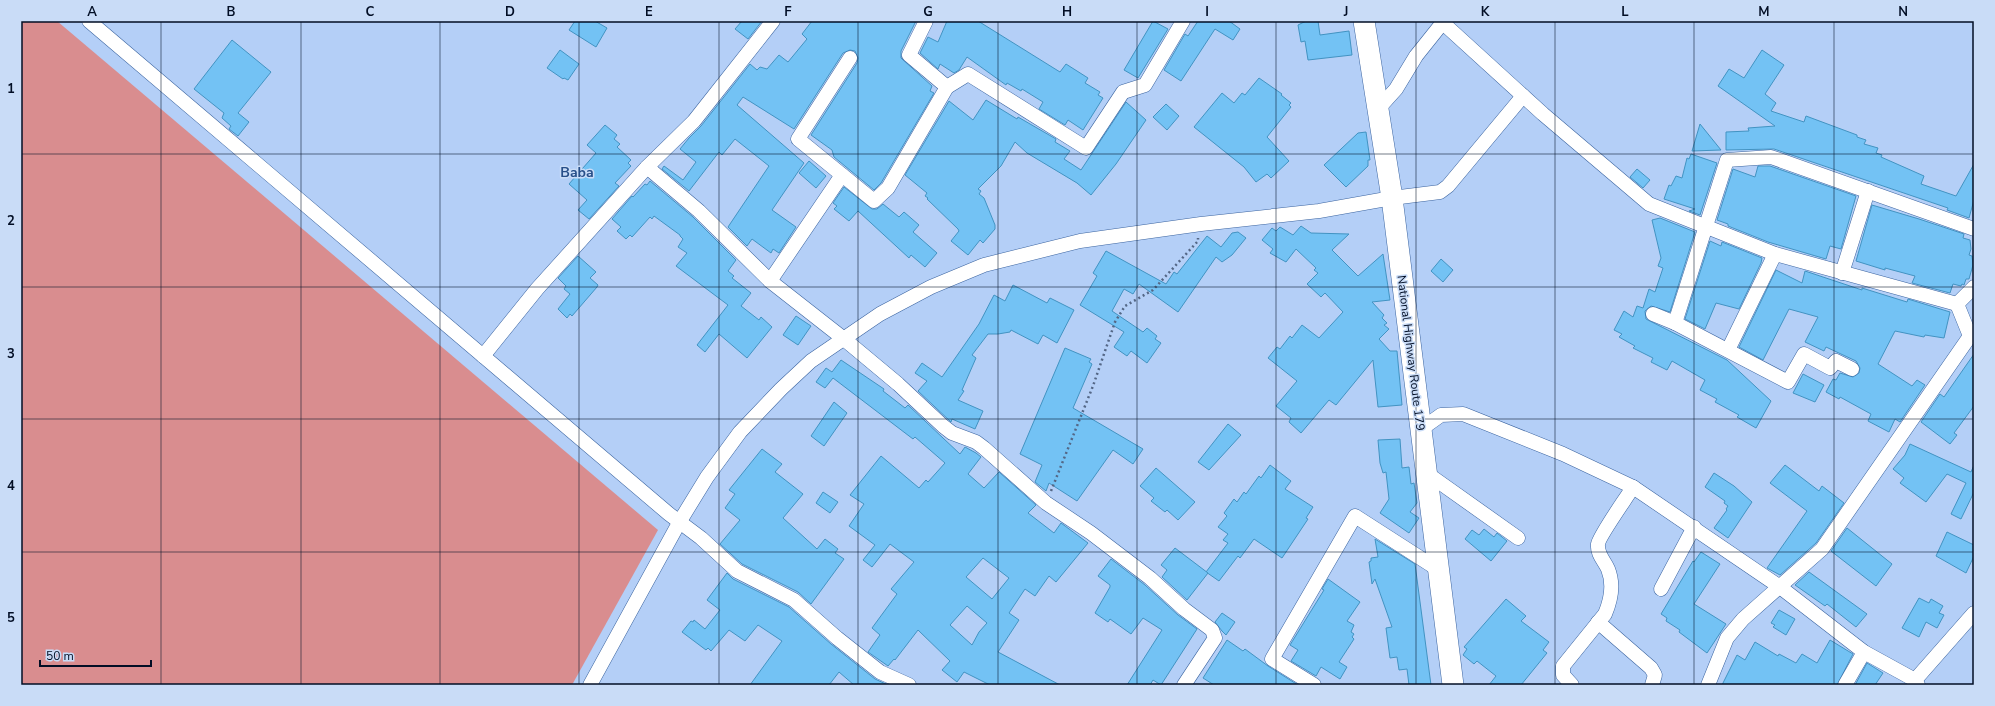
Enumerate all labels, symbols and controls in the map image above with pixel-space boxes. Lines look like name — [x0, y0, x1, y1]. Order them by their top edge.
text: A — [87, 3, 97, 21]
text: B — [227, 3, 236, 21]
text: C — [366, 3, 375, 21]
text: D — [505, 3, 515, 21]
text: E — [645, 3, 653, 21]
text: F — [784, 3, 792, 21]
text: G — [923, 3, 933, 21]
text: H — [1062, 3, 1072, 21]
text: I — [1205, 3, 1209, 21]
text: J — [1343, 3, 1348, 21]
text: K — [1481, 3, 1490, 21]
text: L — [1621, 3, 1629, 21]
text: M — [1758, 3, 1770, 21]
text: N — [1898, 3, 1908, 21]
text: 1 — [7, 80, 15, 98]
district label: Baba — [560, 163, 594, 182]
text: 2 — [7, 212, 15, 230]
street label: National Highway Route 179 — [1394, 274, 1428, 432]
text: 3 — [7, 345, 15, 363]
text: 4 — [7, 477, 15, 495]
text: 5 — [7, 609, 15, 627]
scale bar — [40, 642, 151, 668]
text: 50 m — [46, 648, 74, 664]

